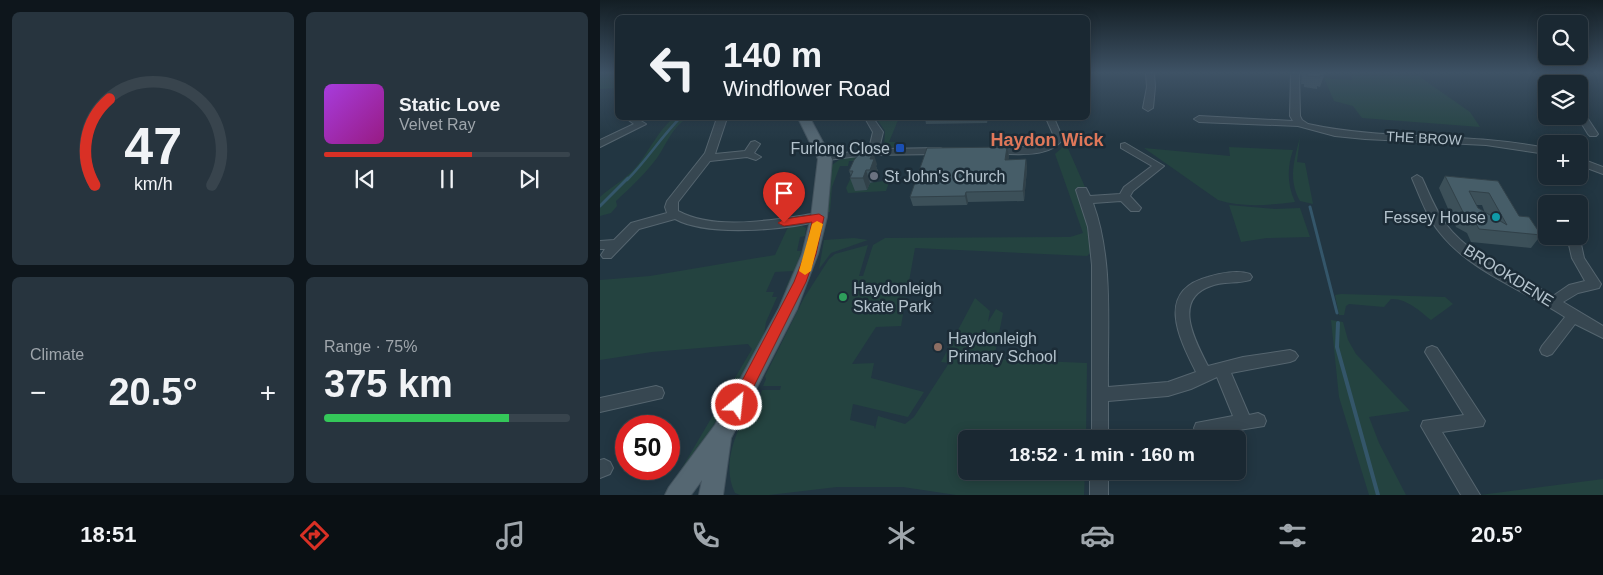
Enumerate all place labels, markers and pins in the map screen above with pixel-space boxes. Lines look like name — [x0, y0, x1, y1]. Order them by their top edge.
place label: Furlong Close — [790, 140, 890, 157]
marker: Furlong Close — [894, 142, 906, 154]
place label: St John's Church — [884, 168, 1005, 185]
marker: St John's Church — [868, 170, 880, 182]
pin — [763, 172, 805, 223]
place label: Fessey House — [1384, 209, 1486, 226]
marker: Fessey House — [1490, 211, 1502, 223]
place label: Haydonleigh Skate Park — [853, 280, 942, 315]
marker: Haydonleigh Skate Park — [837, 291, 849, 303]
place label: Haydonleigh Primary School — [948, 330, 1056, 365]
marker: Haydonleigh Primary School — [932, 341, 944, 353]

